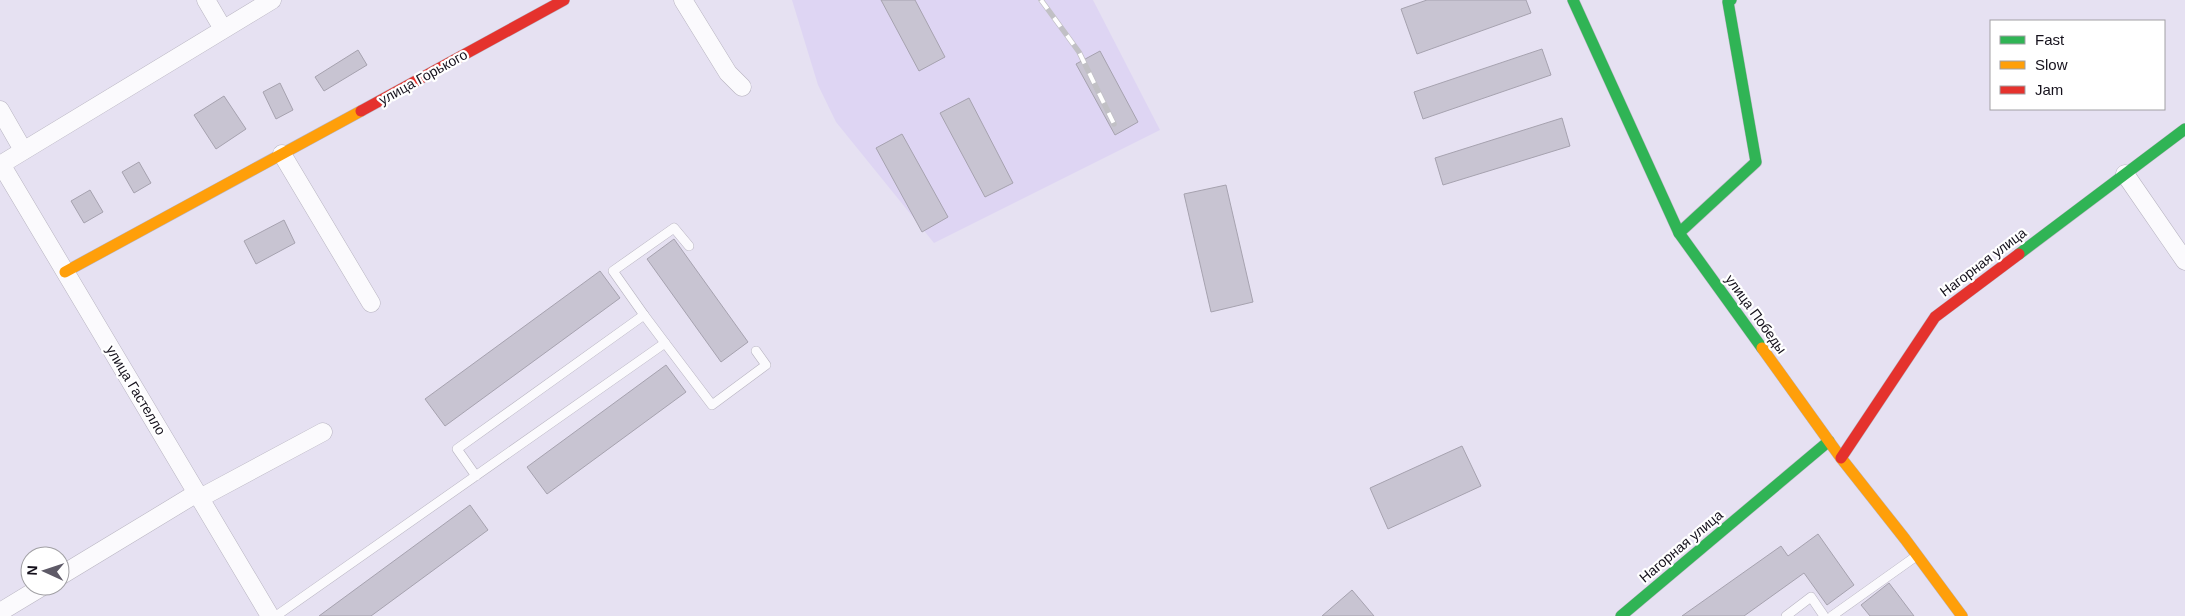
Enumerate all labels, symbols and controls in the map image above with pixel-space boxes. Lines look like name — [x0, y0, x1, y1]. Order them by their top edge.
legend — [1990, 20, 2165, 110]
text: Fast — [2035, 31, 2065, 48]
street label: улица Горького — [376, 46, 470, 108]
text: Slow — [2035, 56, 2068, 73]
text: Jam — [2035, 81, 2063, 98]
street label: Нагорная улица — [1937, 224, 2029, 300]
street label: улица Победы — [1722, 271, 1790, 357]
street label: улица Гастелло — [103, 342, 169, 438]
street label: Нагорная улица — [1636, 506, 1726, 585]
north arrow — [20, 546, 70, 596]
text: N — [24, 565, 40, 576]

